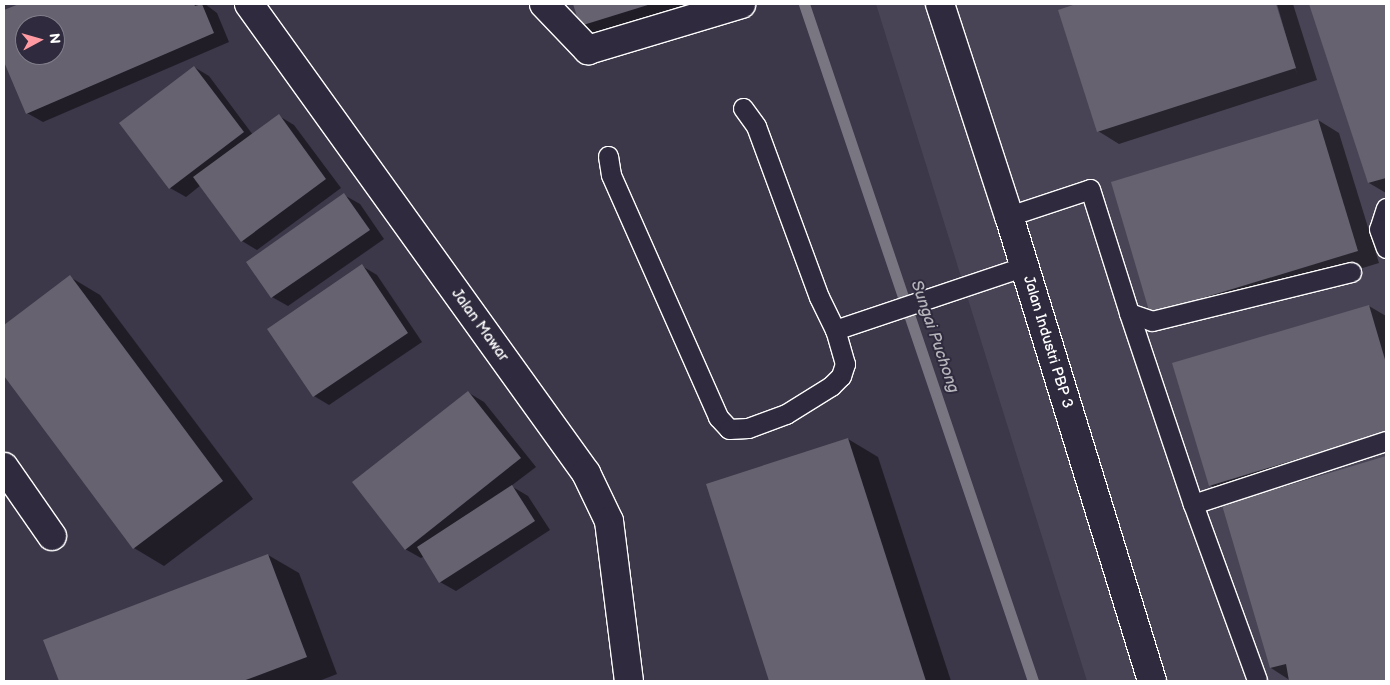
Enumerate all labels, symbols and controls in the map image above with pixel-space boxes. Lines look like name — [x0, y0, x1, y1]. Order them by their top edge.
north arrow — [15, 15, 65, 65]
text: N — [45, 32, 63, 45]
street label: Jalan Industri PBP 3 — [1019, 274, 1077, 410]
water label: Sungai Puchong — [906, 278, 962, 396]
street label: Jalan Mawar — [448, 285, 512, 365]

